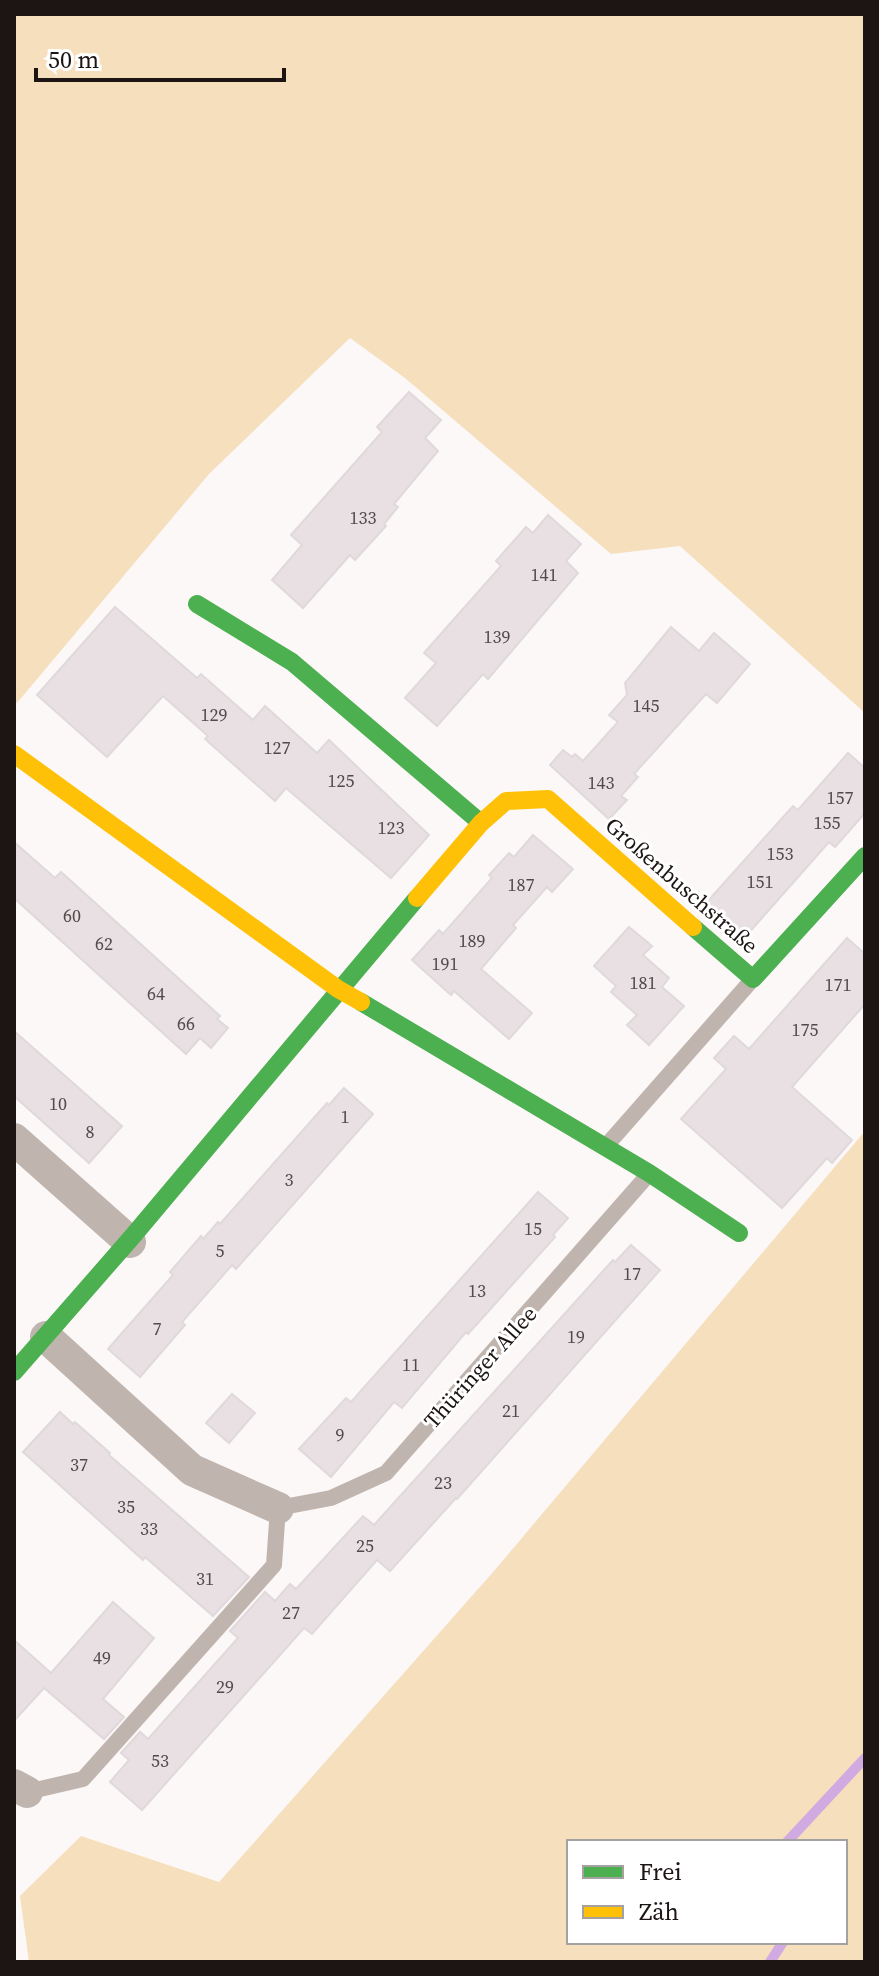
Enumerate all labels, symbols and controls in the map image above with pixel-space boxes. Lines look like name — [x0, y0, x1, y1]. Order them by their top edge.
scale bar — [36, 32, 284, 82]
text: 50 m — [48, 43, 99, 76]
house number: 133 — [350, 505, 377, 530]
house number: 141 — [531, 562, 558, 587]
house number: 139 — [484, 624, 511, 649]
house number: 145 — [633, 693, 660, 718]
house number: 129 — [201, 702, 228, 727]
house number: 127 — [264, 735, 291, 760]
house number: 125 — [328, 768, 355, 793]
house number: 143 — [588, 770, 615, 795]
house number: 157 — [827, 785, 854, 810]
street label: Großenbuschstraße — [599, 810, 765, 960]
house number: 155 — [814, 810, 841, 835]
house number: 123 — [378, 815, 405, 840]
house number: 153 — [767, 841, 794, 866]
house number: 151 — [747, 869, 774, 894]
house number: 187 — [508, 872, 535, 897]
house number: 60 — [63, 903, 81, 928]
house number: 189 — [459, 928, 486, 953]
house number: 62 — [95, 931, 113, 956]
house number: 191 — [432, 951, 459, 976]
house number: 181 — [630, 970, 657, 995]
house number: 171 — [825, 972, 852, 997]
house number: 64 — [147, 981, 165, 1006]
house number: 66 — [177, 1011, 195, 1036]
house number: 175 — [792, 1017, 819, 1042]
house number: 10 — [49, 1091, 67, 1116]
house number: 1 — [341, 1104, 350, 1129]
house number: 8 — [86, 1119, 95, 1144]
house number: 3 — [285, 1167, 294, 1192]
house number: 15 — [524, 1216, 542, 1241]
house number: 5 — [216, 1238, 225, 1263]
house number: 17 — [623, 1261, 641, 1286]
house number: 13 — [468, 1278, 486, 1303]
street label: Thüringer Allee — [417, 1299, 543, 1435]
house number: 7 — [153, 1316, 162, 1341]
house number: 19 — [567, 1324, 585, 1349]
house number: 11 — [402, 1352, 420, 1377]
house number: 21 — [502, 1398, 520, 1423]
house number: 9 — [336, 1422, 345, 1447]
house number: 37 — [70, 1452, 88, 1477]
house number: 23 — [434, 1470, 452, 1495]
house number: 35 — [117, 1494, 135, 1519]
house number: 33 — [140, 1516, 158, 1541]
house number: 25 — [356, 1533, 374, 1558]
house number: 31 — [196, 1566, 214, 1591]
house number: 27 — [282, 1600, 300, 1625]
house number: 49 — [93, 1645, 111, 1670]
house number: 29 — [216, 1674, 234, 1699]
house number: 53 — [151, 1748, 169, 1773]
legend — [567, 1840, 847, 1944]
text: Frei — [639, 1855, 682, 1888]
text: Zäh — [639, 1895, 679, 1928]

